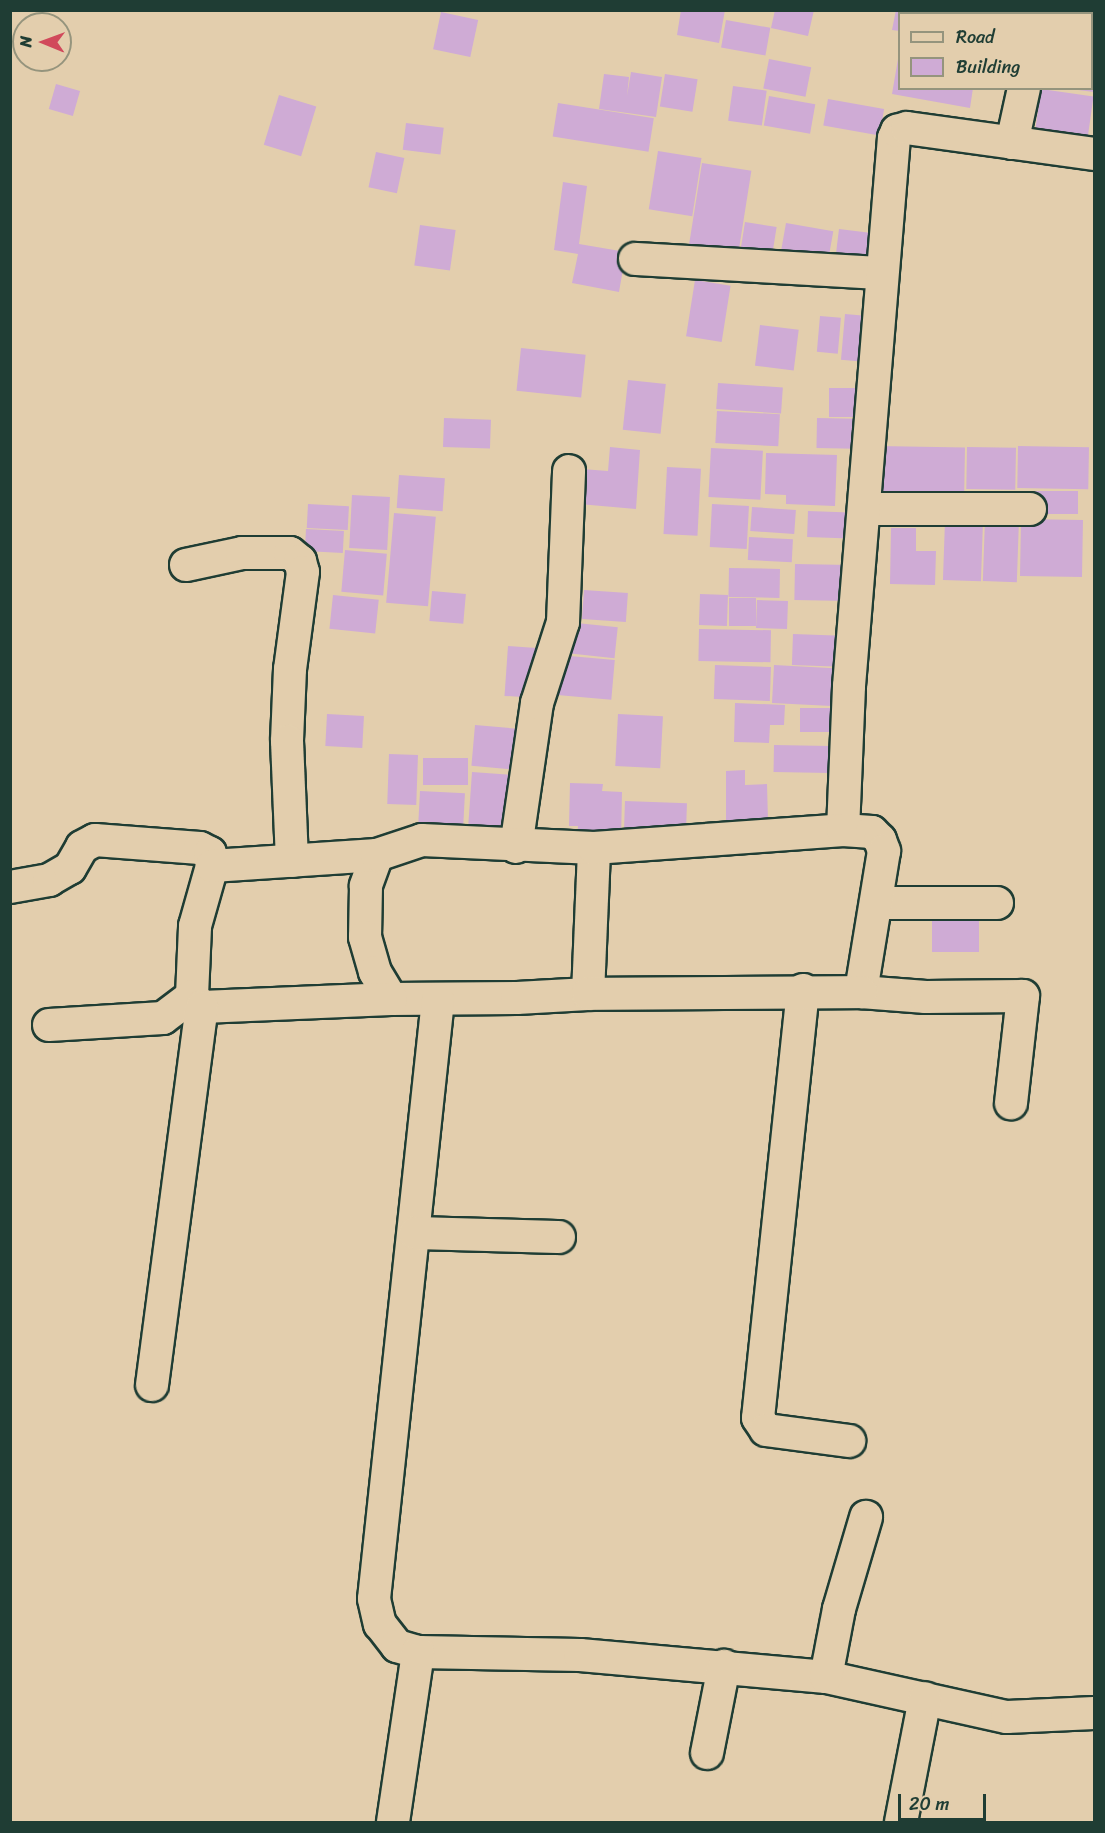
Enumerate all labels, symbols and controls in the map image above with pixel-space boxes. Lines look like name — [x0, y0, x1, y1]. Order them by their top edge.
north arrow — [12, 12, 72, 72]
legend — [898, 12, 1093, 90]
text: Road — [956, 21, 995, 53]
text: N — [11, 36, 40, 48]
text: Building — [956, 51, 1020, 83]
scale bar — [901, 1782, 990, 1820]
text: 20 m — [909, 1788, 949, 1820]

